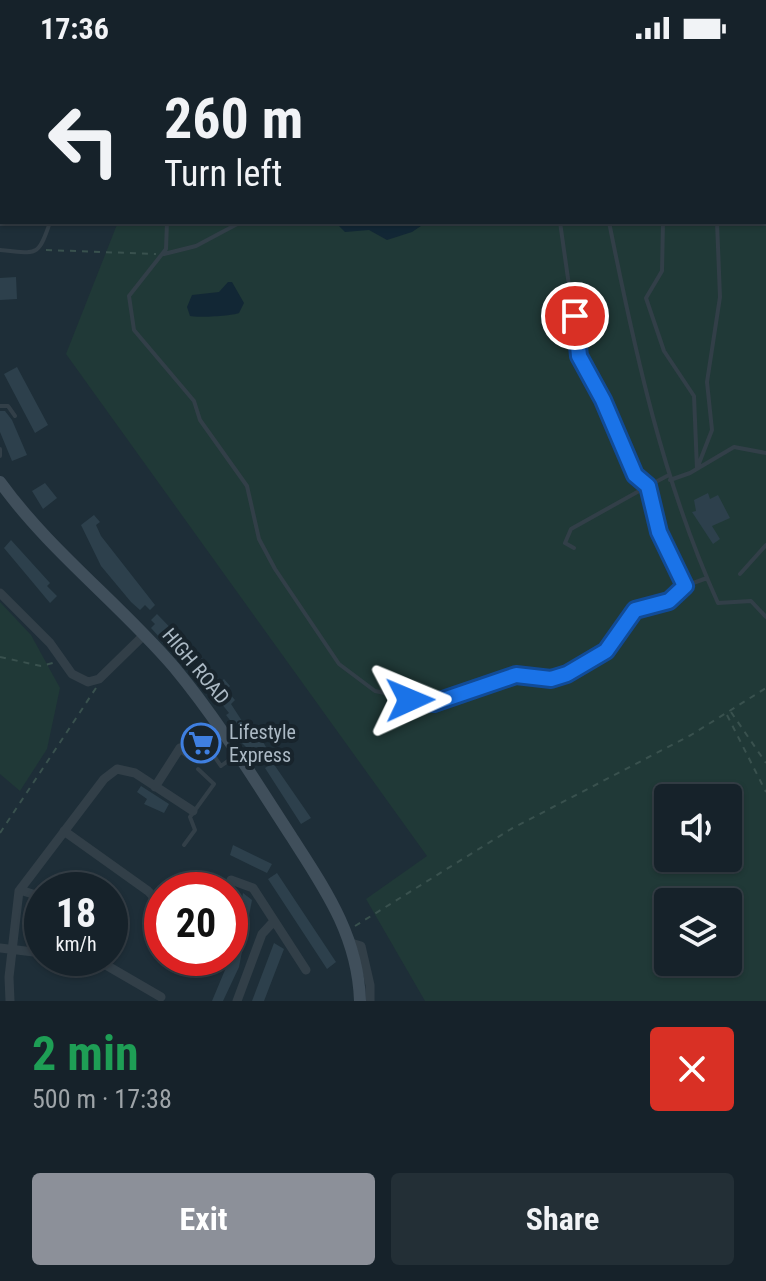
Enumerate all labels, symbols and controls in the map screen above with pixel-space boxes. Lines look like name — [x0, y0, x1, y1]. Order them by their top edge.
text: 17:36 — [40, 11, 109, 46]
text: 260 m — [164, 86, 303, 152]
icon: left — [32, 88, 136, 192]
text: Turn left — [164, 153, 282, 195]
pin — [541, 282, 609, 350]
icon: arrive — [553, 294, 597, 338]
street label: HIGH ROAD — [157, 623, 235, 709]
position arrow — [368, 658, 452, 742]
place label: Lifestyle Express — [229, 720, 296, 767]
supermarket icon: Lifestyle Express — [180, 722, 222, 764]
map controls — [654, 784, 742, 976]
button: sound — [654, 784, 742, 872]
speed limit sign: 20 — [144, 872, 248, 976]
button: layers — [654, 888, 742, 976]
text: 18 — [56, 890, 96, 937]
text: km/h — [55, 932, 97, 956]
text: 2 min — [32, 1025, 139, 1082]
button: close — [650, 1027, 734, 1111]
text: 500 m · 17:38 — [32, 1084, 172, 1114]
button: Exit — [32, 1173, 375, 1265]
button: Share — [391, 1173, 734, 1265]

